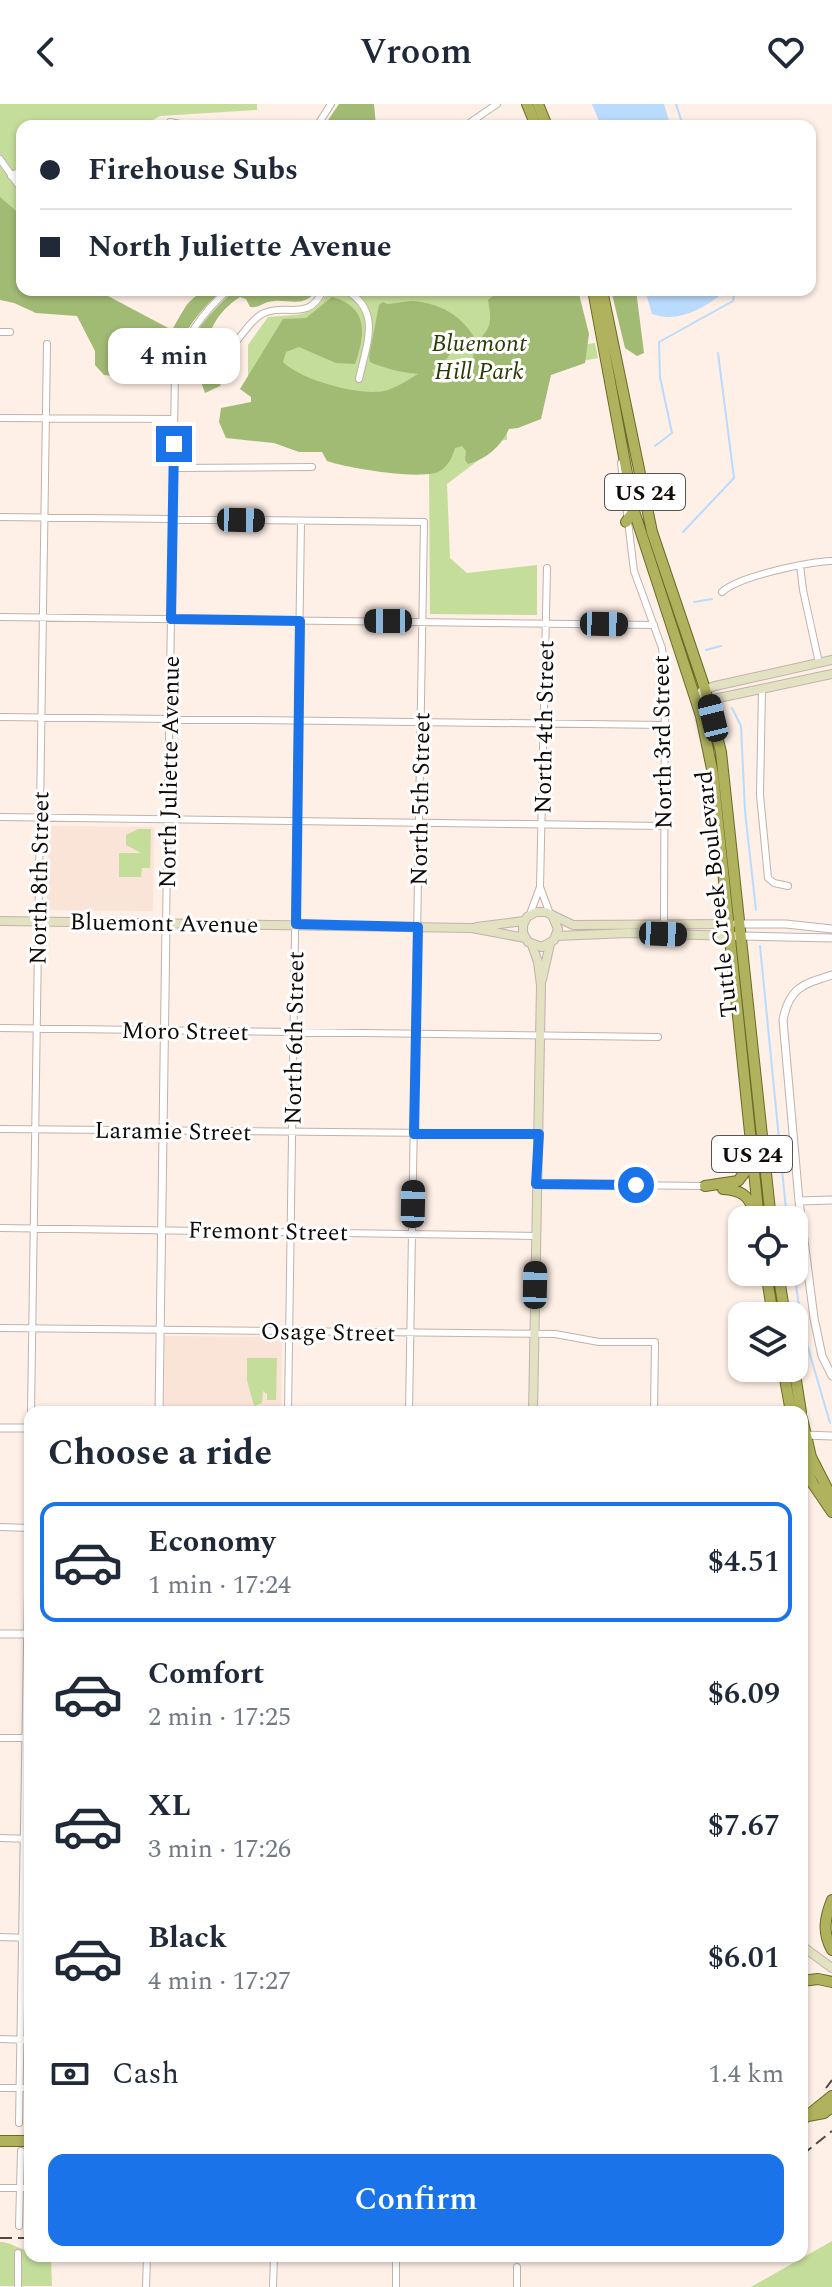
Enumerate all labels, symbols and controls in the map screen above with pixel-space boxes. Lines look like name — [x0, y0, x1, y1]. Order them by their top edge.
text: Vroom — [360, 25, 472, 80]
icon: back — [24, 30, 68, 74]
icon: heart — [764, 30, 808, 74]
text: Firehouse Subs — [88, 147, 298, 193]
text: North Juliette Avenue — [88, 224, 392, 270]
park label: Bluemont Hill Park — [431, 326, 527, 390]
callout: 4 min — [108, 328, 240, 384]
text: 4 min — [140, 336, 208, 376]
route end — [156, 426, 192, 462]
road number: US 24 — [605, 474, 685, 510]
car — [217, 508, 265, 532]
car — [364, 609, 412, 633]
car — [580, 612, 628, 636]
street label: North 4th Street — [525, 640, 565, 814]
street label: North Juliette Avenue — [150, 655, 190, 889]
street label: North 3rd Street — [643, 655, 683, 829]
car — [696, 692, 730, 744]
street label: North 5th Street — [401, 712, 441, 886]
street label: Tuttle Creek Boulevard — [686, 769, 748, 1019]
street label: North 8th Street — [20, 791, 60, 965]
street label: Bluemont Avenue — [69, 904, 259, 944]
car — [639, 921, 687, 947]
street label: North 6th Street — [275, 951, 315, 1125]
street label: Moro Street — [121, 1013, 249, 1051]
street label: Laramie Street — [94, 1113, 252, 1151]
road number: US 24 — [712, 1136, 792, 1172]
route start — [618, 1167, 654, 1203]
car — [401, 1180, 425, 1228]
map controls — [728, 1206, 808, 1382]
button: locate — [728, 1206, 808, 1286]
street label: Fremont Street — [188, 1213, 348, 1251]
car — [523, 1261, 547, 1309]
button: layers — [728, 1302, 808, 1382]
street label: Osage Street — [260, 1314, 396, 1352]
text: Choose a ride — [48, 1426, 272, 1481]
text: Economy — [148, 1519, 275, 1565]
icon: car — [52, 1526, 124, 1598]
text: $4.51 — [708, 1539, 780, 1585]
text: 1 min · 17:24 — [148, 1565, 291, 1605]
text: Comfort — [148, 1651, 264, 1697]
icon: car — [52, 1658, 124, 1730]
text: $6.09 — [708, 1671, 780, 1717]
text: 2 min · 17:25 — [148, 1697, 291, 1737]
text: XL — [148, 1783, 191, 1829]
icon: car — [52, 1790, 124, 1862]
text: $7.67 — [708, 1803, 780, 1849]
text: 3 min · 17:26 — [148, 1829, 291, 1869]
text: Black — [148, 1915, 227, 1961]
icon: car — [52, 1922, 124, 1994]
text: $6.01 — [708, 1935, 780, 1981]
text: 4 min · 17:27 — [148, 1961, 291, 2001]
text: Cash — [112, 2051, 179, 2097]
icon: cash — [48, 2052, 92, 2096]
text: 1.4 km — [708, 2054, 784, 2094]
button: Confirm — [48, 2154, 784, 2246]

